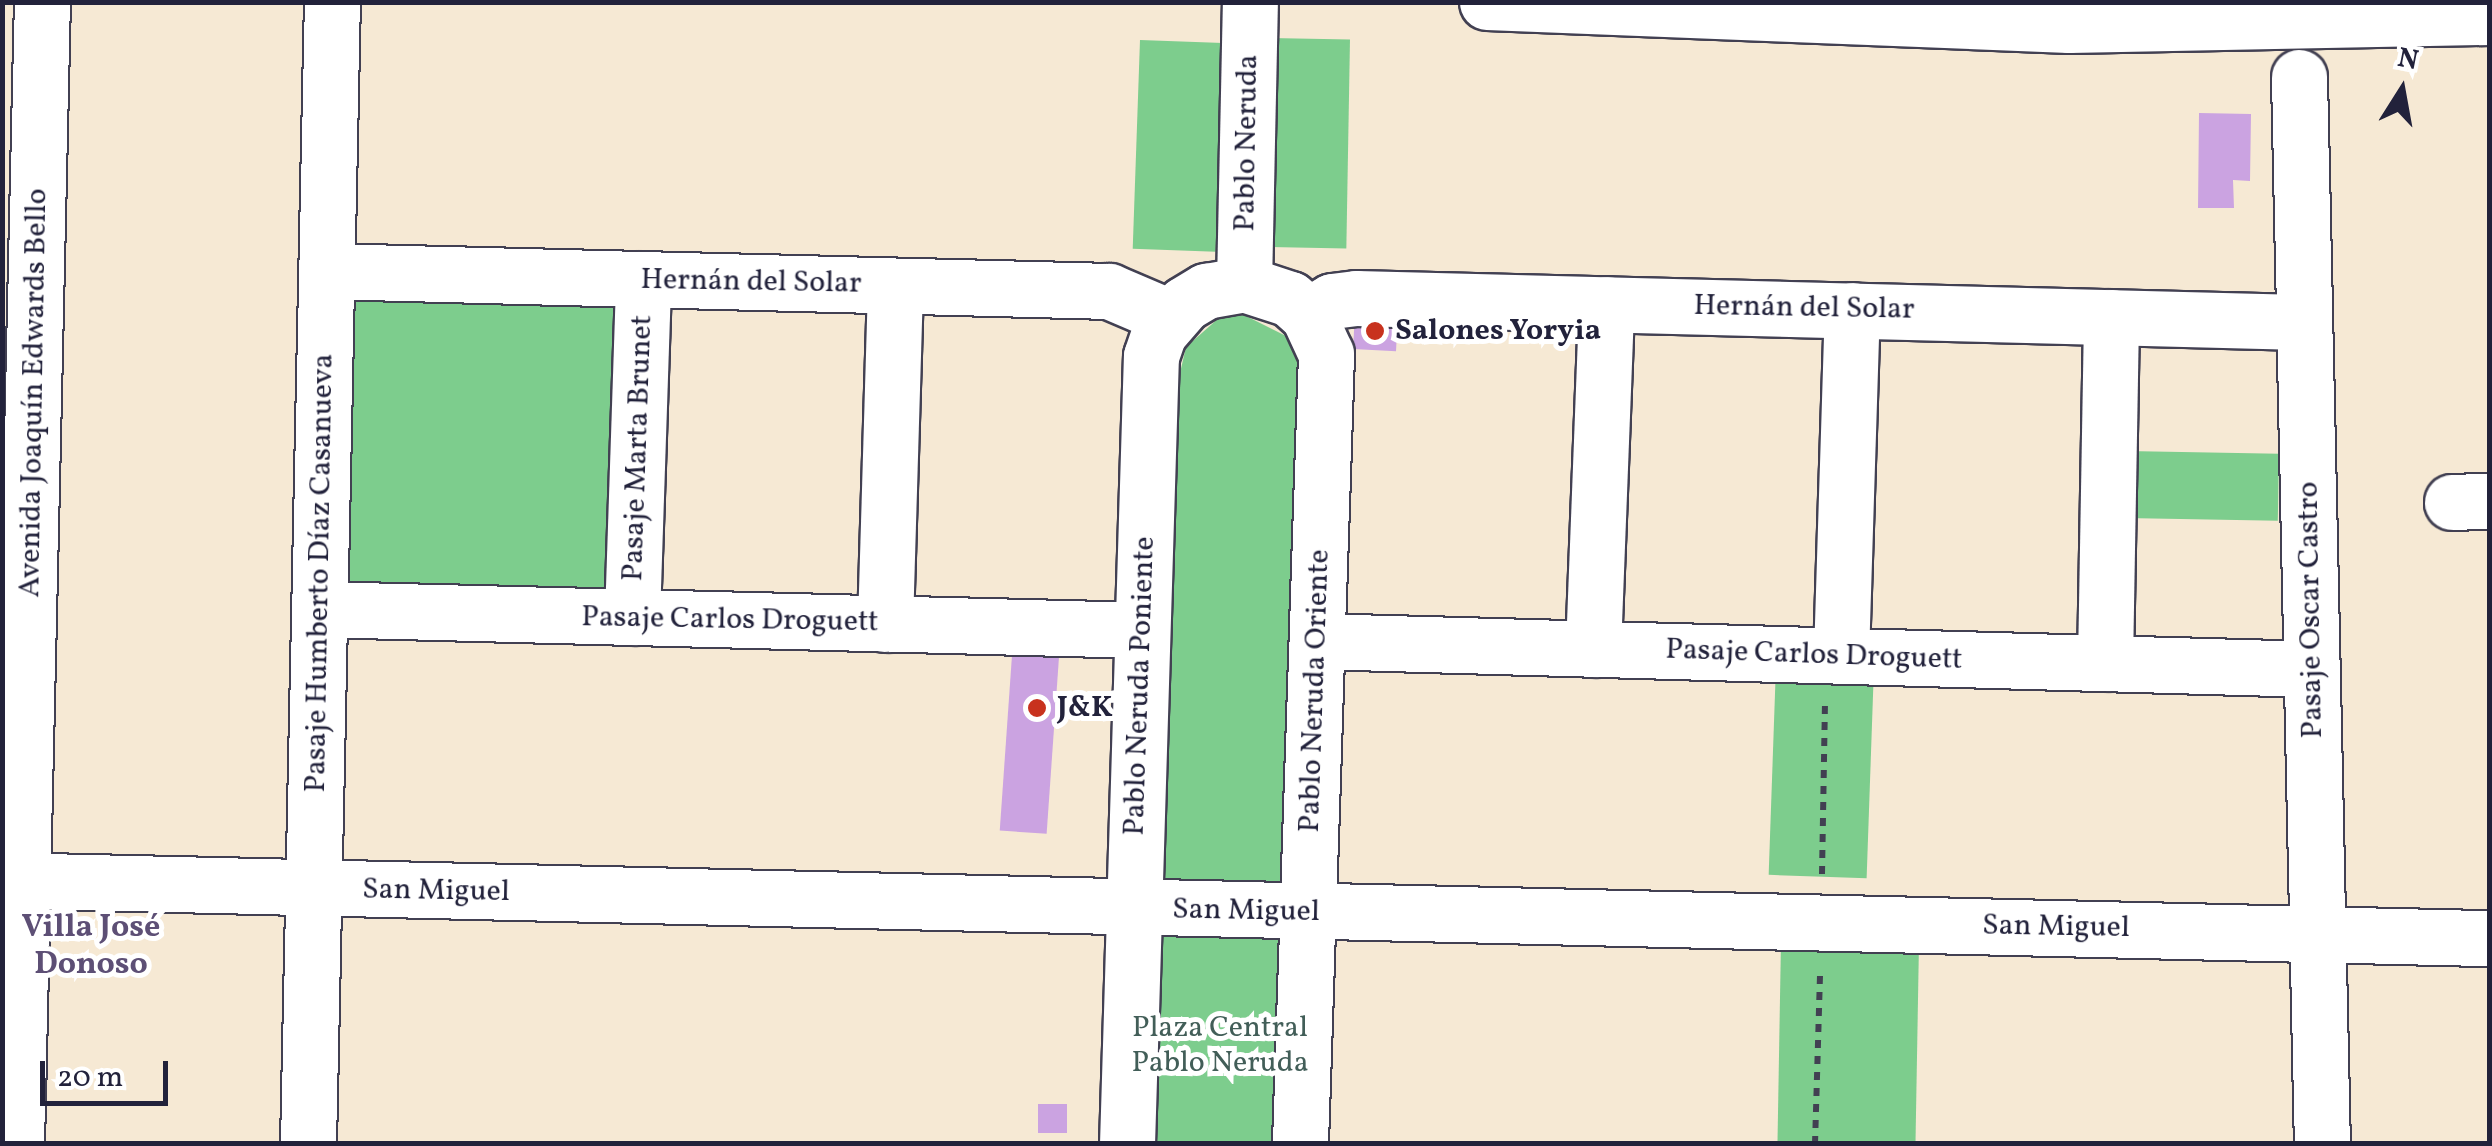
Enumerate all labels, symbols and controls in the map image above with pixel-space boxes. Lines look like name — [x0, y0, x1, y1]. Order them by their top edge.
text: N — [2394, 39, 2422, 81]
north arrow — [2352, 40, 2452, 140]
street label: Pablo Neruda — [1227, 54, 1267, 232]
street label: Avenida Joaquín Edwards Bello — [12, 188, 56, 598]
street label: Hernán del Solar — [640, 262, 862, 302]
street label: Hernán del Solar — [1693, 288, 1915, 328]
place label: Salones Yoryia — [1395, 313, 1602, 349]
street label: Pasaje Marta Brunet — [615, 314, 661, 582]
marker: Salones Yoryia — [1364, 320, 1386, 342]
street label: Pasaje Humberto Díaz Casanueva — [298, 353, 342, 793]
street label: Pasaje Oscar Castro — [2291, 481, 2331, 739]
street label: Pablo Neruda Poniente — [1117, 536, 1163, 836]
street label: Pablo Neruda Oriente — [1292, 549, 1338, 833]
street label: Pasaje Carlos Droguett — [581, 599, 879, 641]
street label: Pasaje Carlos Droguett — [1665, 632, 1963, 678]
place label: J&K — [1057, 690, 1113, 726]
marker: J&K — [1026, 697, 1048, 719]
street label: San Miguel — [362, 872, 510, 910]
street label: San Miguel — [1172, 892, 1320, 930]
street label: San Miguel — [1982, 908, 2130, 946]
district label: Villa José Donoso — [22, 910, 160, 985]
park label: Plaza Central Pablo Neruda — [1131, 1010, 1309, 1080]
scale bar — [45, 1041, 172, 1103]
text: 20 m — [57, 1057, 123, 1099]

